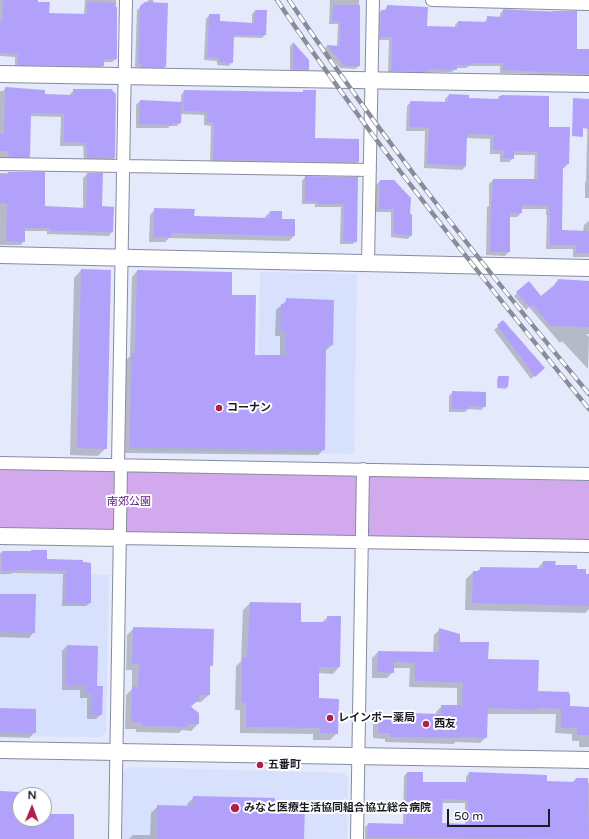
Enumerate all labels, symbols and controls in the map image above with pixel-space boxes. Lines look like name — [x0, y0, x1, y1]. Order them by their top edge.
place label: コーナン — [227, 401, 271, 415]
marker: コーナン — [214, 403, 224, 413]
park label: 南郊公園 — [107, 495, 151, 509]
place label: レインボー薬局 — [338, 711, 415, 725]
marker: レインボー薬局 — [325, 713, 335, 723]
place label: 西友 — [434, 717, 456, 731]
marker: 西友 — [421, 719, 431, 729]
place label: 五番町 — [268, 758, 301, 772]
marker: 五番町 — [255, 760, 265, 770]
north arrow — [12, 787, 52, 827]
text: N — [28, 789, 37, 802]
place label: みなと医療生活協同組合協立総合病院 — [244, 801, 431, 815]
scale bar — [449, 801, 552, 827]
marker: みなと医療生活協同組合協立総合病院 — [229, 802, 241, 814]
text: 50 m — [454, 809, 483, 823]

